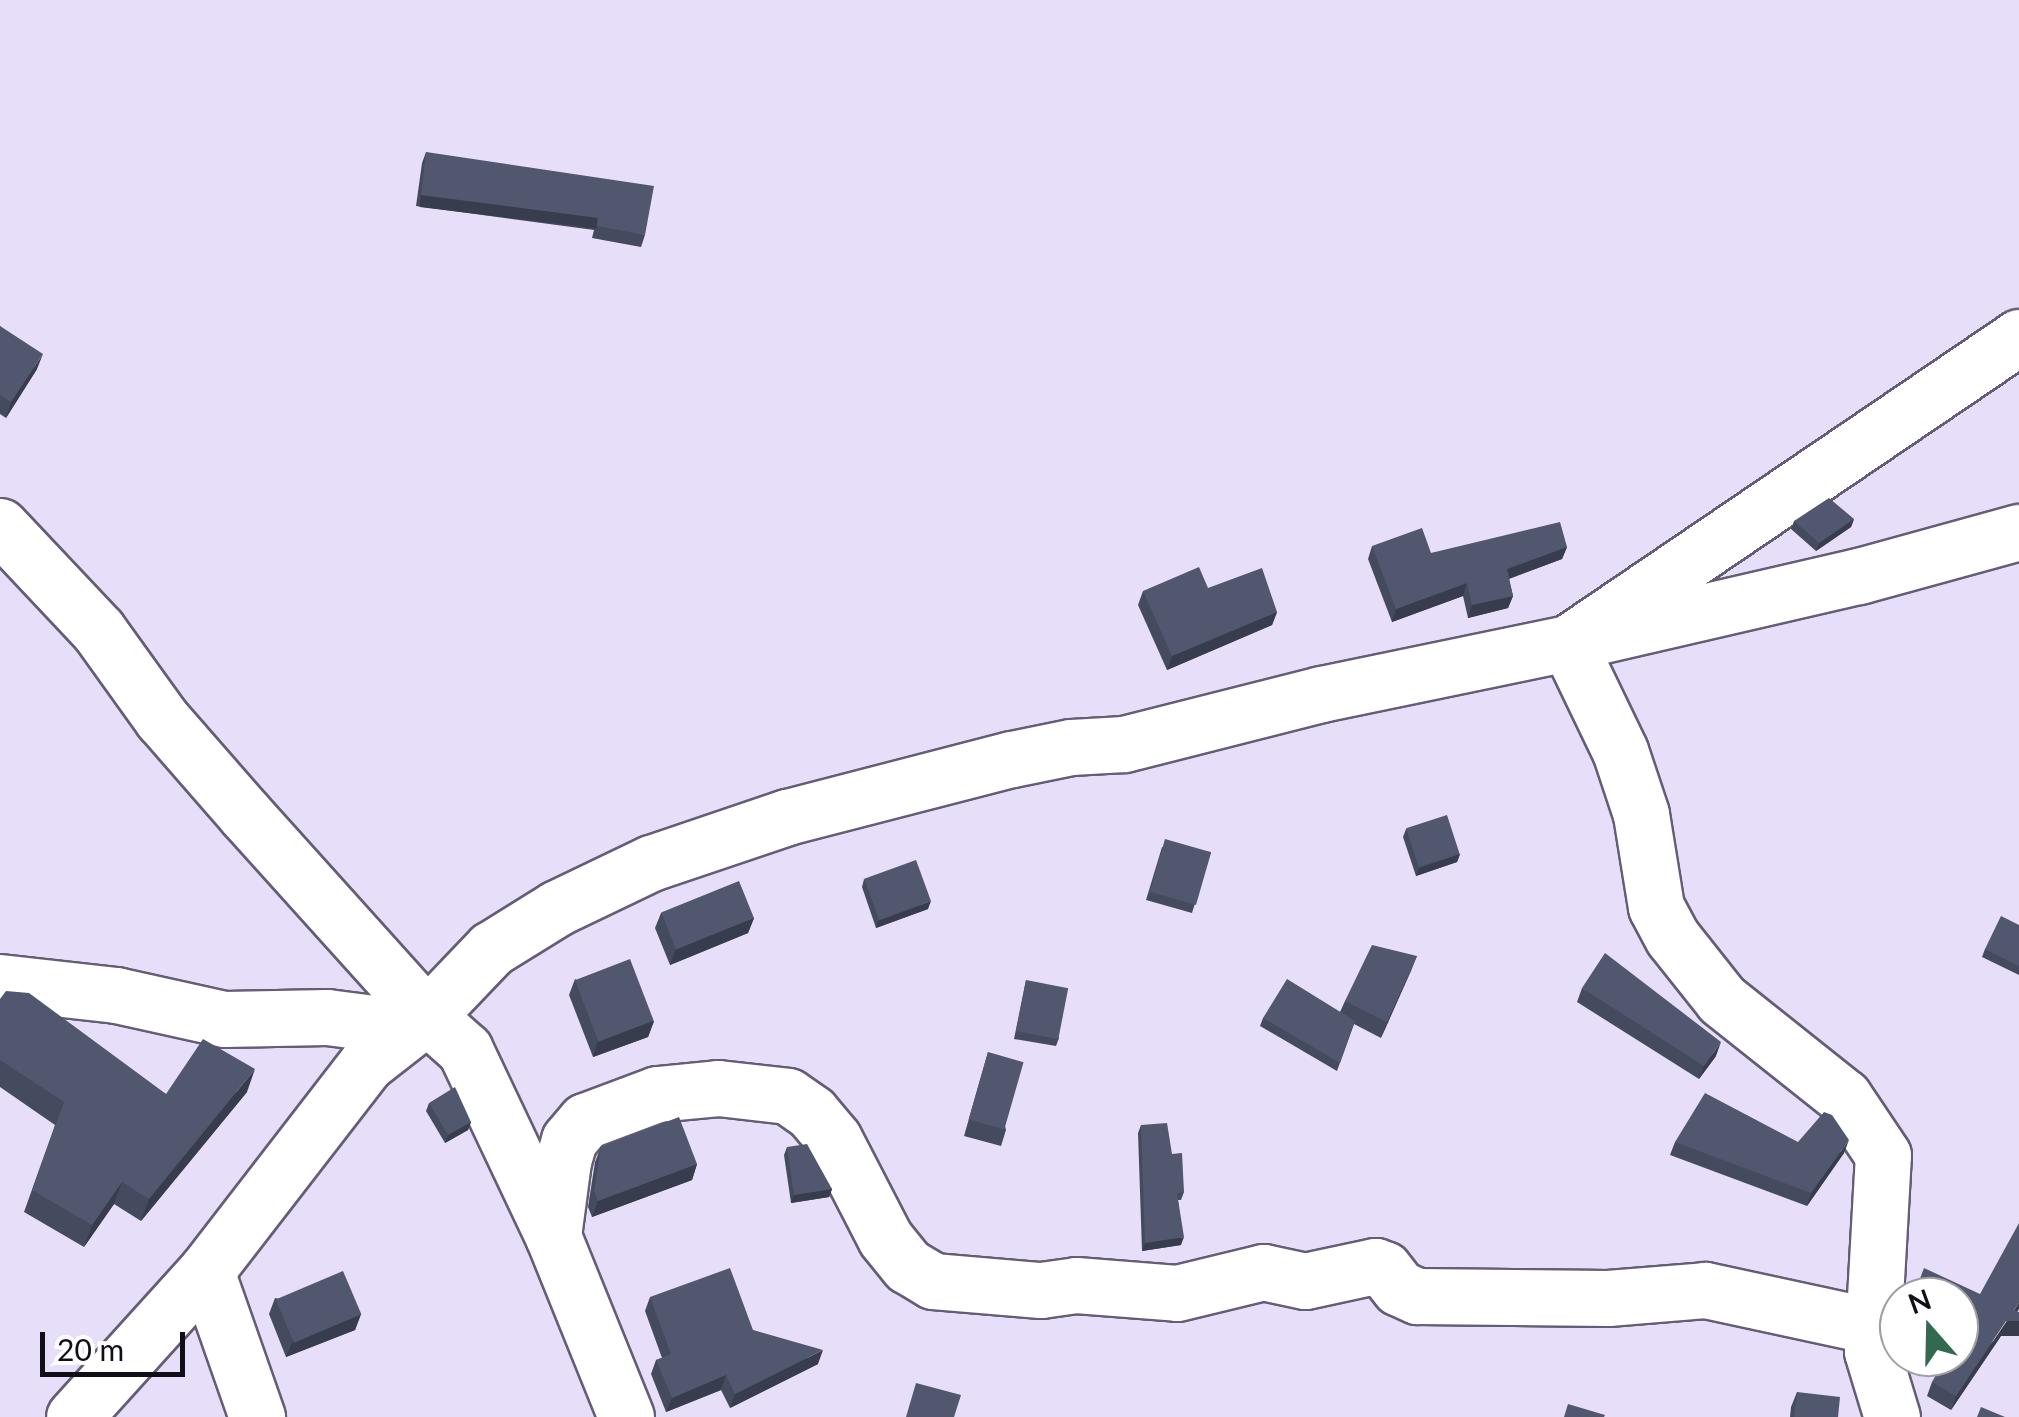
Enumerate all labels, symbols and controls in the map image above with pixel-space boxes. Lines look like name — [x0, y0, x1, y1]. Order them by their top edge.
north arrow — [1879, 1277, 1979, 1377]
text: N — [1903, 1281, 1935, 1320]
scale bar — [45, 1312, 190, 1374]
text: 20 m — [57, 1331, 124, 1367]

